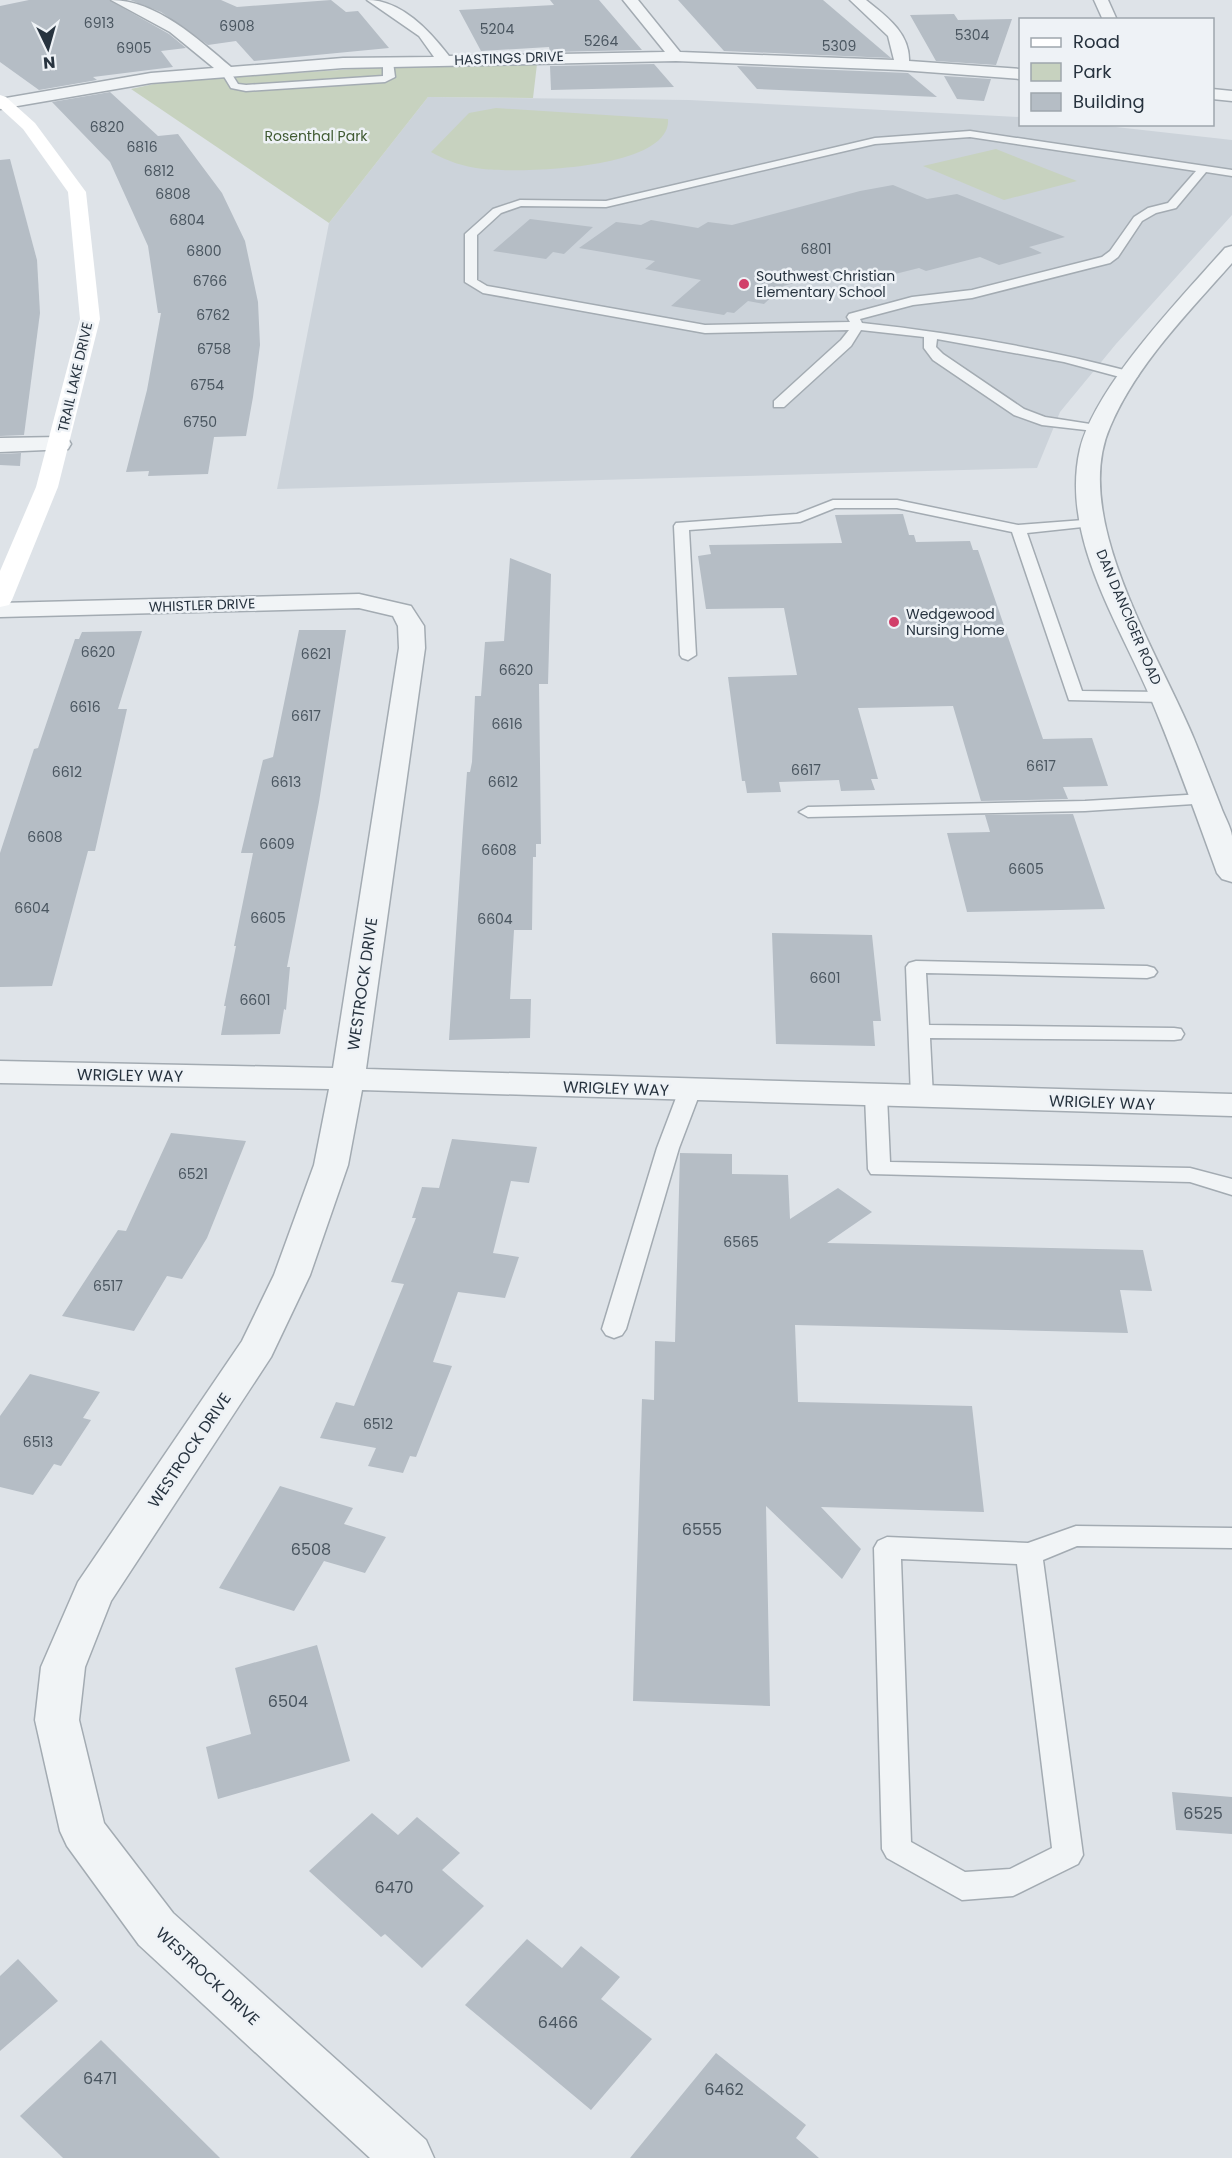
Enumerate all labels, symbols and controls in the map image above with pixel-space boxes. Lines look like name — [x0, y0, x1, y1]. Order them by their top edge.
house number: 6913 — [84, 13, 114, 33]
house number: 6908 — [219, 16, 255, 36]
north arrow — [18, 18, 78, 78]
legend — [1019, 18, 1214, 126]
house number: 5204 — [480, 19, 514, 39]
house number: 5304 — [955, 25, 990, 45]
text: Road — [1073, 29, 1120, 54]
house number: 5264 — [584, 31, 618, 51]
house number: 5309 — [822, 36, 856, 56]
house number: 6905 — [116, 38, 152, 58]
street label: HASTINGS DRIVE — [454, 46, 564, 70]
text: N — [42, 50, 56, 74]
text: Park — [1073, 59, 1112, 84]
text: Building — [1073, 89, 1145, 114]
house number: 6820 — [90, 117, 124, 137]
park label: Rosenthal Park — [264, 126, 368, 146]
house number: 6816 — [126, 137, 158, 157]
house number: 6812 — [144, 161, 174, 181]
house number: 6808 — [155, 184, 191, 204]
house number: 6804 — [169, 210, 205, 230]
house number: 6801 — [801, 239, 832, 259]
house number: 6800 — [186, 241, 222, 261]
place label: Southwest Christian Elementary School — [756, 266, 895, 302]
house number: 6766 — [193, 271, 227, 291]
marker: Southwest Christian Elementary School — [737, 277, 751, 291]
house number: 6762 — [196, 305, 230, 325]
street label: TRAIL LAKE DRIVE — [53, 320, 97, 434]
house number: 6758 — [197, 339, 231, 359]
house number: 6754 — [190, 375, 224, 395]
house number: 6750 — [183, 412, 217, 432]
street label: DAN DANCIGER ROAD — [1091, 546, 1167, 688]
street label: WHISTLER DRIVE — [148, 593, 256, 617]
place label: Wedgewood Nursing Home — [906, 604, 1005, 640]
marker: Wedgewood Nursing Home — [887, 615, 901, 629]
house number: 6620 — [81, 642, 115, 662]
house number: 6621 — [301, 644, 331, 664]
house number: 6620 — [499, 660, 533, 680]
house number: 6616 — [69, 697, 101, 717]
house number: 6617 — [291, 706, 321, 726]
house number: 6616 — [491, 714, 523, 734]
house number: 6617 — [1026, 756, 1056, 776]
house number: 6617 — [791, 760, 821, 780]
house number: 6612 — [52, 762, 82, 782]
house number: 6613 — [271, 772, 301, 792]
house number: 6612 — [488, 772, 518, 792]
house number: 6608 — [27, 827, 63, 847]
house number: 6609 — [259, 834, 295, 854]
house number: 6608 — [481, 840, 517, 860]
house number: 6605 — [1008, 859, 1044, 879]
house number: 6604 — [14, 898, 50, 918]
house number: 6605 — [250, 908, 286, 928]
house number: 6604 — [477, 909, 513, 929]
street label: WESTROCK DRIVE — [342, 916, 383, 1052]
house number: 6601 — [809, 968, 841, 988]
house number: 6601 — [239, 990, 271, 1010]
street label: WRIGLEY WAY — [77, 1063, 184, 1088]
street label: WRIGLEY WAY — [563, 1075, 670, 1102]
street label: WRIGLEY WAY — [1049, 1089, 1156, 1116]
house number: 6521 — [178, 1164, 208, 1184]
house number: 6565 — [723, 1232, 759, 1252]
house number: 6517 — [93, 1276, 123, 1296]
street label: WESTROCK DRIVE — [142, 1388, 237, 1512]
house number: 6512 — [363, 1414, 393, 1434]
house number: 6513 — [23, 1432, 53, 1452]
house number: 6555 — [682, 1518, 722, 1541]
house number: 6508 — [291, 1538, 331, 1561]
house number: 6504 — [268, 1690, 308, 1713]
house number: 6525 — [1183, 1802, 1223, 1825]
house number: 6470 — [374, 1876, 414, 1899]
street label: WESTROCK DRIVE — [151, 1922, 265, 2031]
house number: 6466 — [538, 2011, 578, 2034]
house number: 6471 — [83, 2067, 117, 2090]
house number: 6462 — [704, 2078, 744, 2101]

